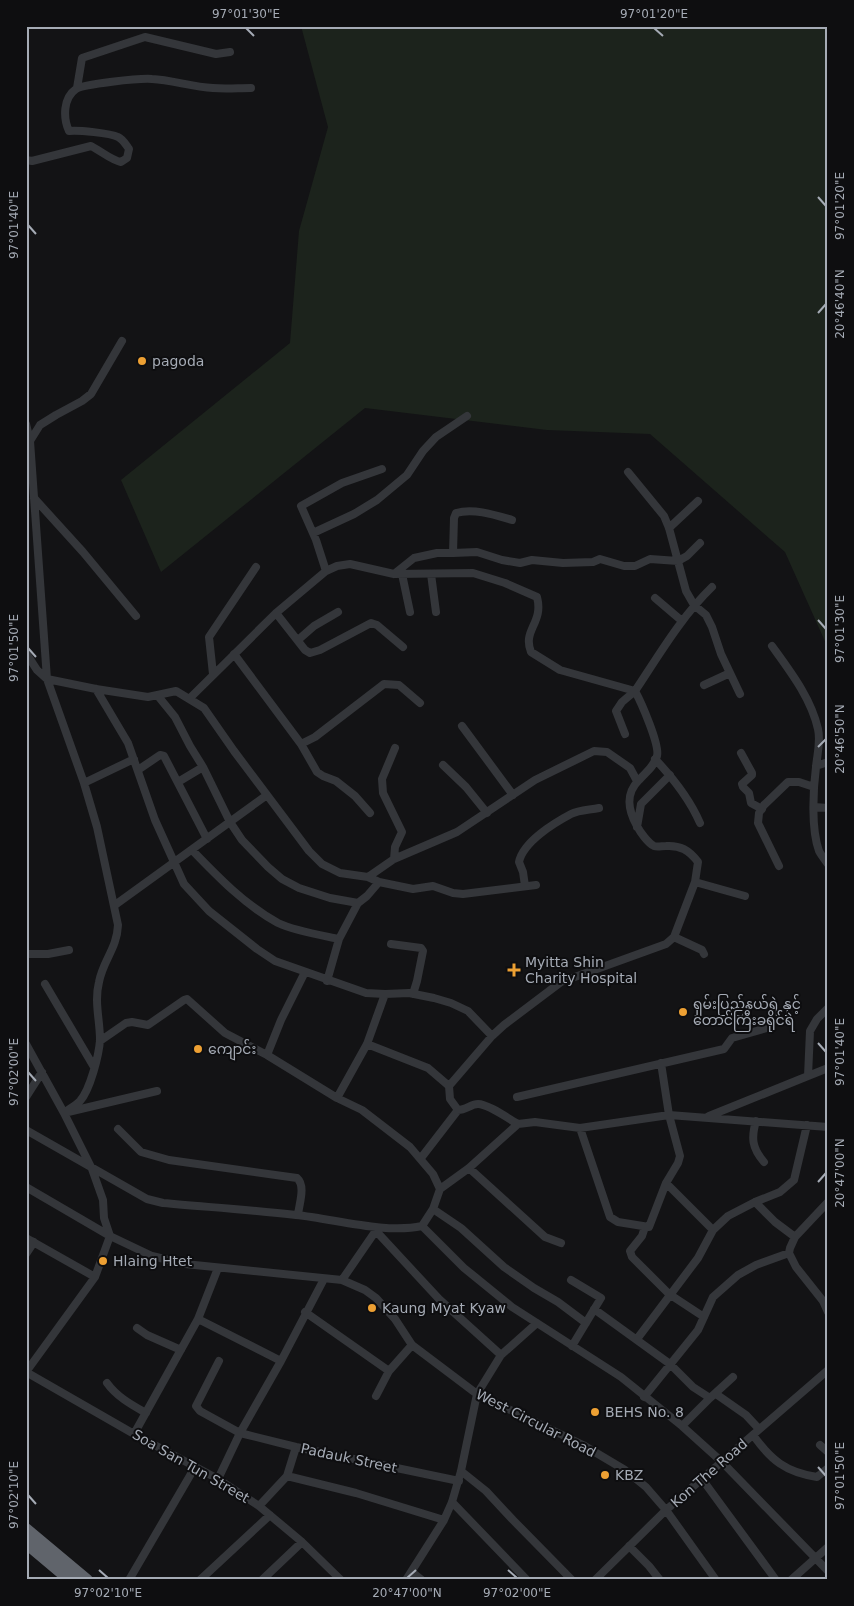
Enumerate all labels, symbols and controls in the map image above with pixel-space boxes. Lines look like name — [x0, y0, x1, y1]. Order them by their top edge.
text: 97°01'30"E — [212, 7, 280, 21]
text: 97°01'20"E — [620, 7, 688, 21]
text: 97°01'20"E — [833, 172, 847, 240]
text: 97°01'40"E — [7, 191, 21, 259]
text: 20°46'40"N — [833, 269, 847, 339]
place label: pagoda — [152, 353, 204, 369]
marker: pagoda — [136, 355, 148, 367]
text: 97°01'30"E — [833, 595, 847, 663]
text: 97°01'50"E — [7, 614, 21, 682]
text: 20°46'50"N — [833, 704, 847, 774]
place label: Myitta Shin Charity Hospital — [525, 954, 637, 986]
marker: Myitta Shin Charity Hospital — [507, 963, 521, 977]
place label: ရှမ်းပြည်နယ်ရဲ နှင့် တောင်ကြီးခရိုင်ရဲ — [693, 994, 801, 1032]
marker: ရှမ်းပြည်နယ်ရဲ နှင့် တောင်ကြီးခရိုင်ရဲ — [677, 1006, 689, 1018]
text: 97°01'40"E — [833, 1018, 847, 1086]
text: 97°02'00"E — [7, 1038, 21, 1106]
place label: ကျောင်း — [208, 1039, 256, 1061]
marker: ကျောင်း — [192, 1043, 204, 1055]
text: 20°47'00"N — [833, 1138, 847, 1208]
place label: Hlaing Htet — [113, 1253, 193, 1269]
marker: Hlaing Htet — [97, 1255, 109, 1267]
place label: Kaung Myat Kyaw — [382, 1300, 506, 1316]
marker: Kaung Myat Kyaw — [366, 1302, 378, 1314]
street label: West Circular Road — [473, 1386, 599, 1460]
place label: BEHS No. 8 — [605, 1404, 684, 1420]
marker: BEHS No. 8 — [589, 1406, 601, 1418]
street label: Soa San Tun Street — [130, 1426, 253, 1506]
street label: Kon The Road — [668, 1435, 750, 1511]
street label: Padauk Street — [299, 1440, 399, 1476]
text: 97°01'50"E — [833, 1442, 847, 1510]
text: 97°02'10"E — [7, 1461, 21, 1529]
place label: KBZ — [615, 1467, 643, 1483]
marker: KBZ — [599, 1469, 611, 1481]
text: 97°02'10"E — [74, 1586, 142, 1600]
text: 20°47'00"N — [372, 1586, 442, 1600]
text: 97°02'00"E — [483, 1586, 551, 1600]

